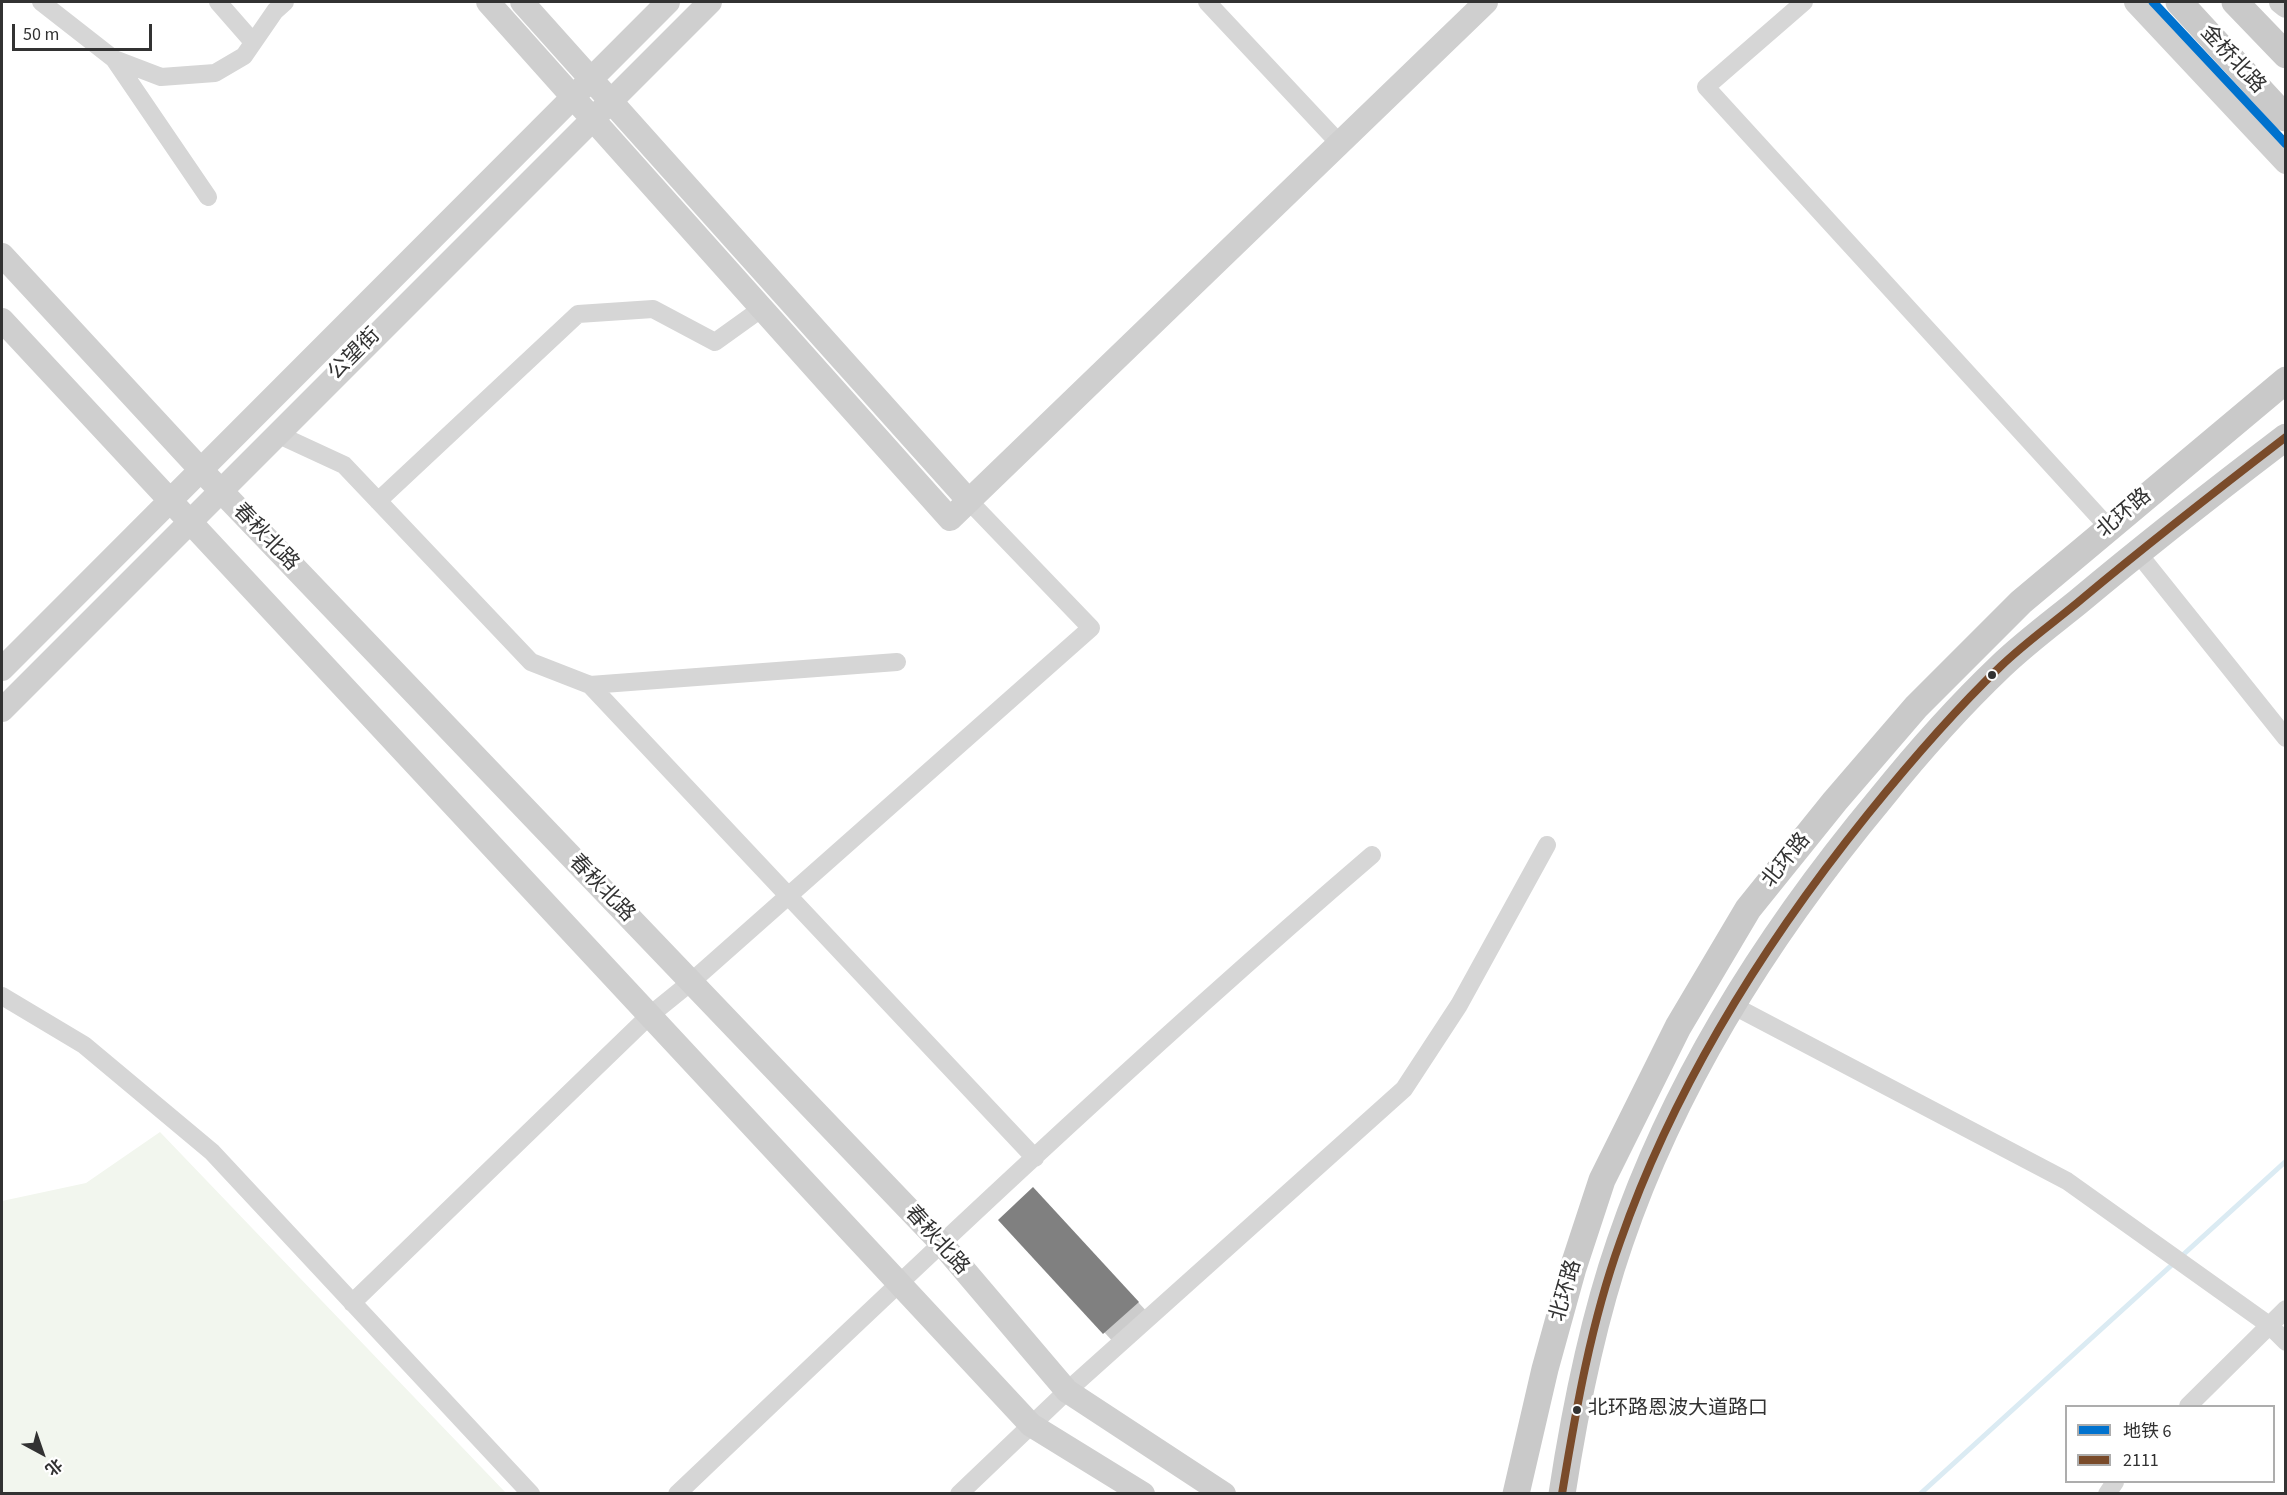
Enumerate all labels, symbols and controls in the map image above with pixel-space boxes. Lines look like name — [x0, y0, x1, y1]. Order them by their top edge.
scale bar — [15, 12, 154, 50]
street label: 金桥北路 — [2194, 21, 2270, 99]
text: 50 m — [23, 22, 59, 47]
street label: 公望街 — [324, 324, 386, 386]
street label: 北环路 — [2093, 484, 2157, 544]
street label: 春秋北路 — [227, 499, 303, 577]
unlabelled marker — [1986, 669, 1998, 681]
street label: 北环路 — [1757, 829, 1817, 893]
street label: 春秋北路 — [563, 850, 639, 928]
street label: 春秋北路 — [899, 1201, 973, 1281]
street label: 北环路 — [1546, 1257, 1588, 1325]
place label: 北环路恩波大道路口 — [1588, 1398, 1768, 1422]
marker: 北环路恩波大道路口 — [1571, 1404, 1583, 1416]
legend — [2065, 1405, 2275, 1483]
text: 地铁 6 — [2123, 1419, 2172, 1444]
north arrow — [12, 1423, 72, 1483]
text: 2111 — [2123, 1448, 2159, 1473]
text: 北 — [40, 1453, 67, 1480]

